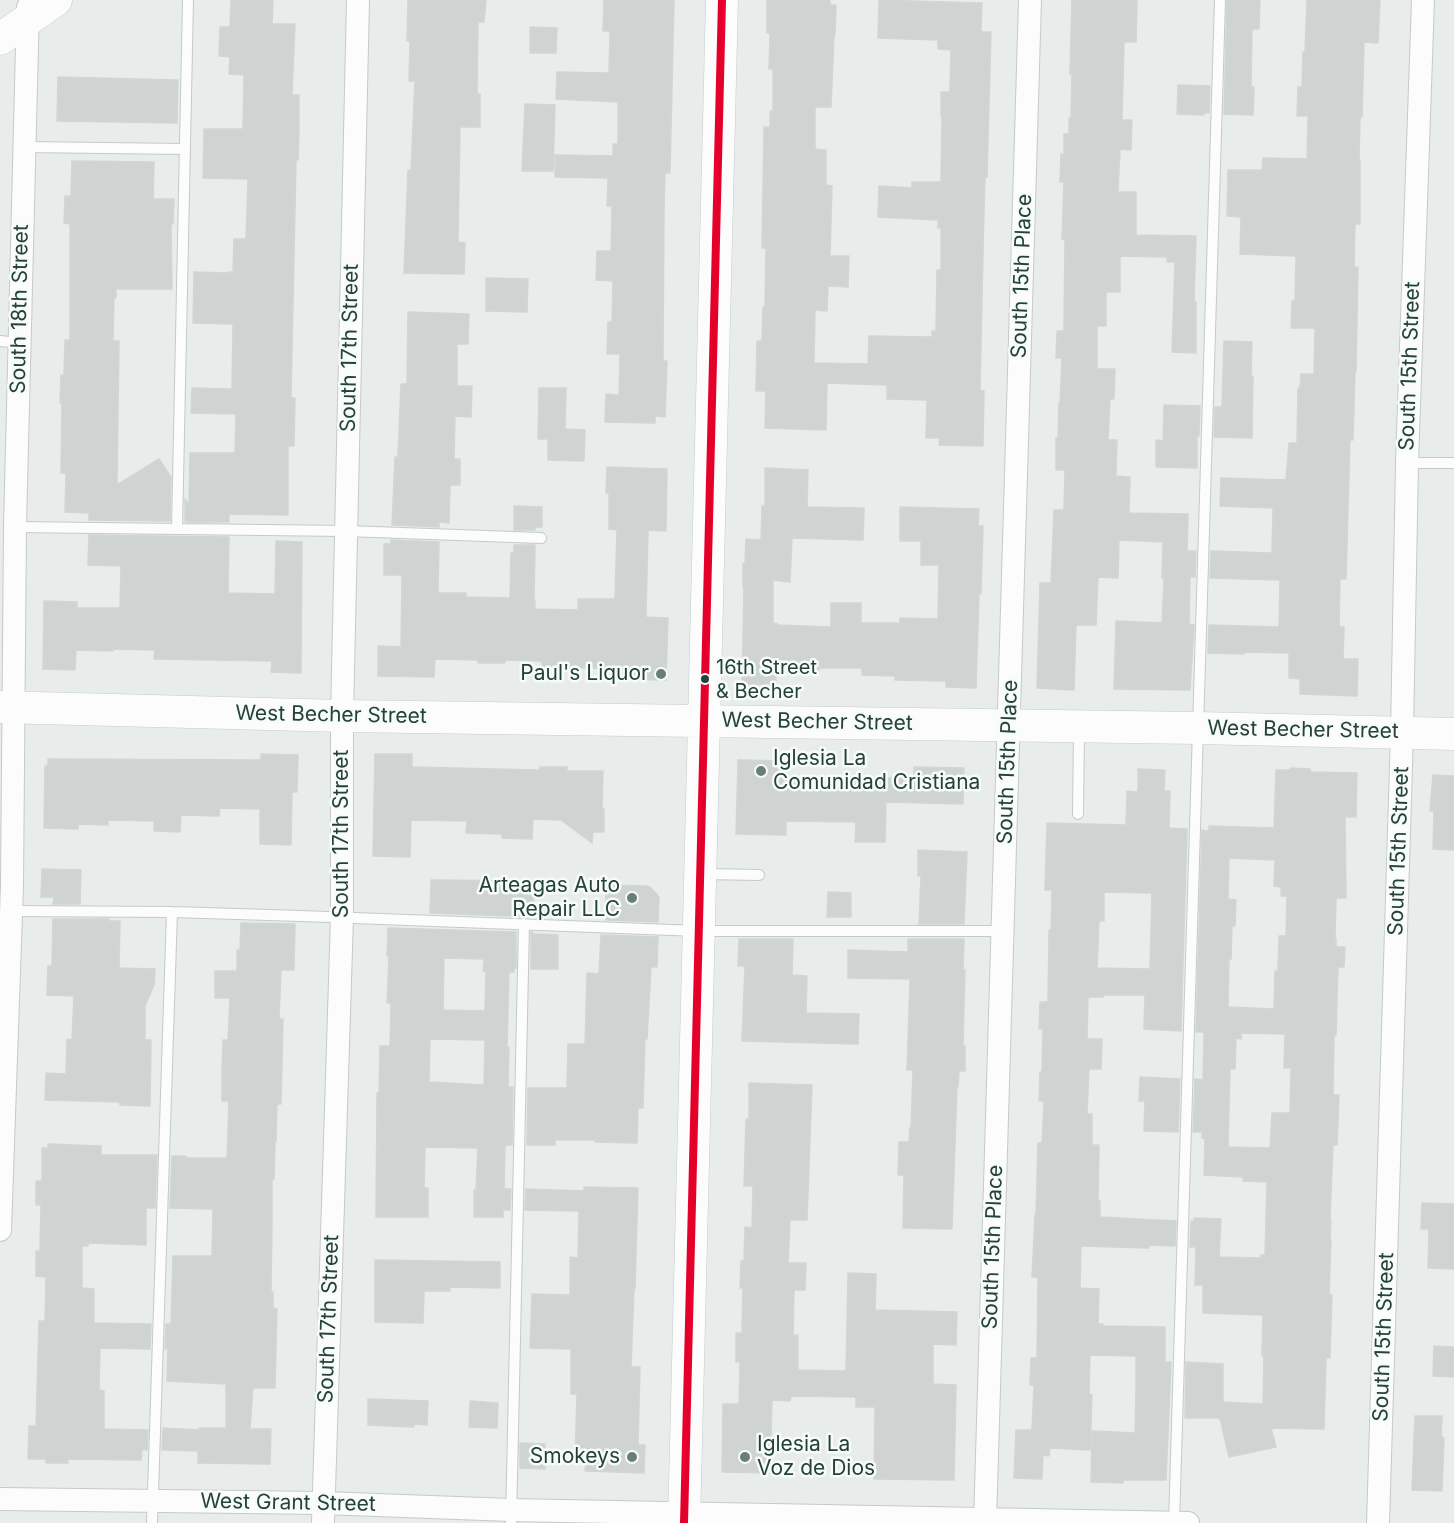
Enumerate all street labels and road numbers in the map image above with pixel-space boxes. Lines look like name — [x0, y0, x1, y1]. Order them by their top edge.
street label: South 15th Place — [1007, 193, 1037, 359]
street label: South 18th Street — [6, 224, 34, 394]
street label: South 17th Street — [336, 264, 364, 432]
street label: South 15th Street — [1394, 281, 1426, 451]
street label: South 15th Place — [993, 679, 1023, 845]
street label: West Becher Street — [235, 701, 427, 729]
street label: West Becher Street — [721, 708, 913, 736]
street label: West Becher Street — [1207, 716, 1399, 744]
street label: South 17th Street — [329, 750, 355, 918]
street label: South 15th Street — [1383, 766, 1415, 936]
street label: South 15th Place — [978, 1164, 1008, 1330]
street label: South 17th Street — [313, 1234, 345, 1404]
street label: South 15th Street — [1368, 1252, 1400, 1422]
street label: West Grant Street — [200, 1489, 376, 1517]

